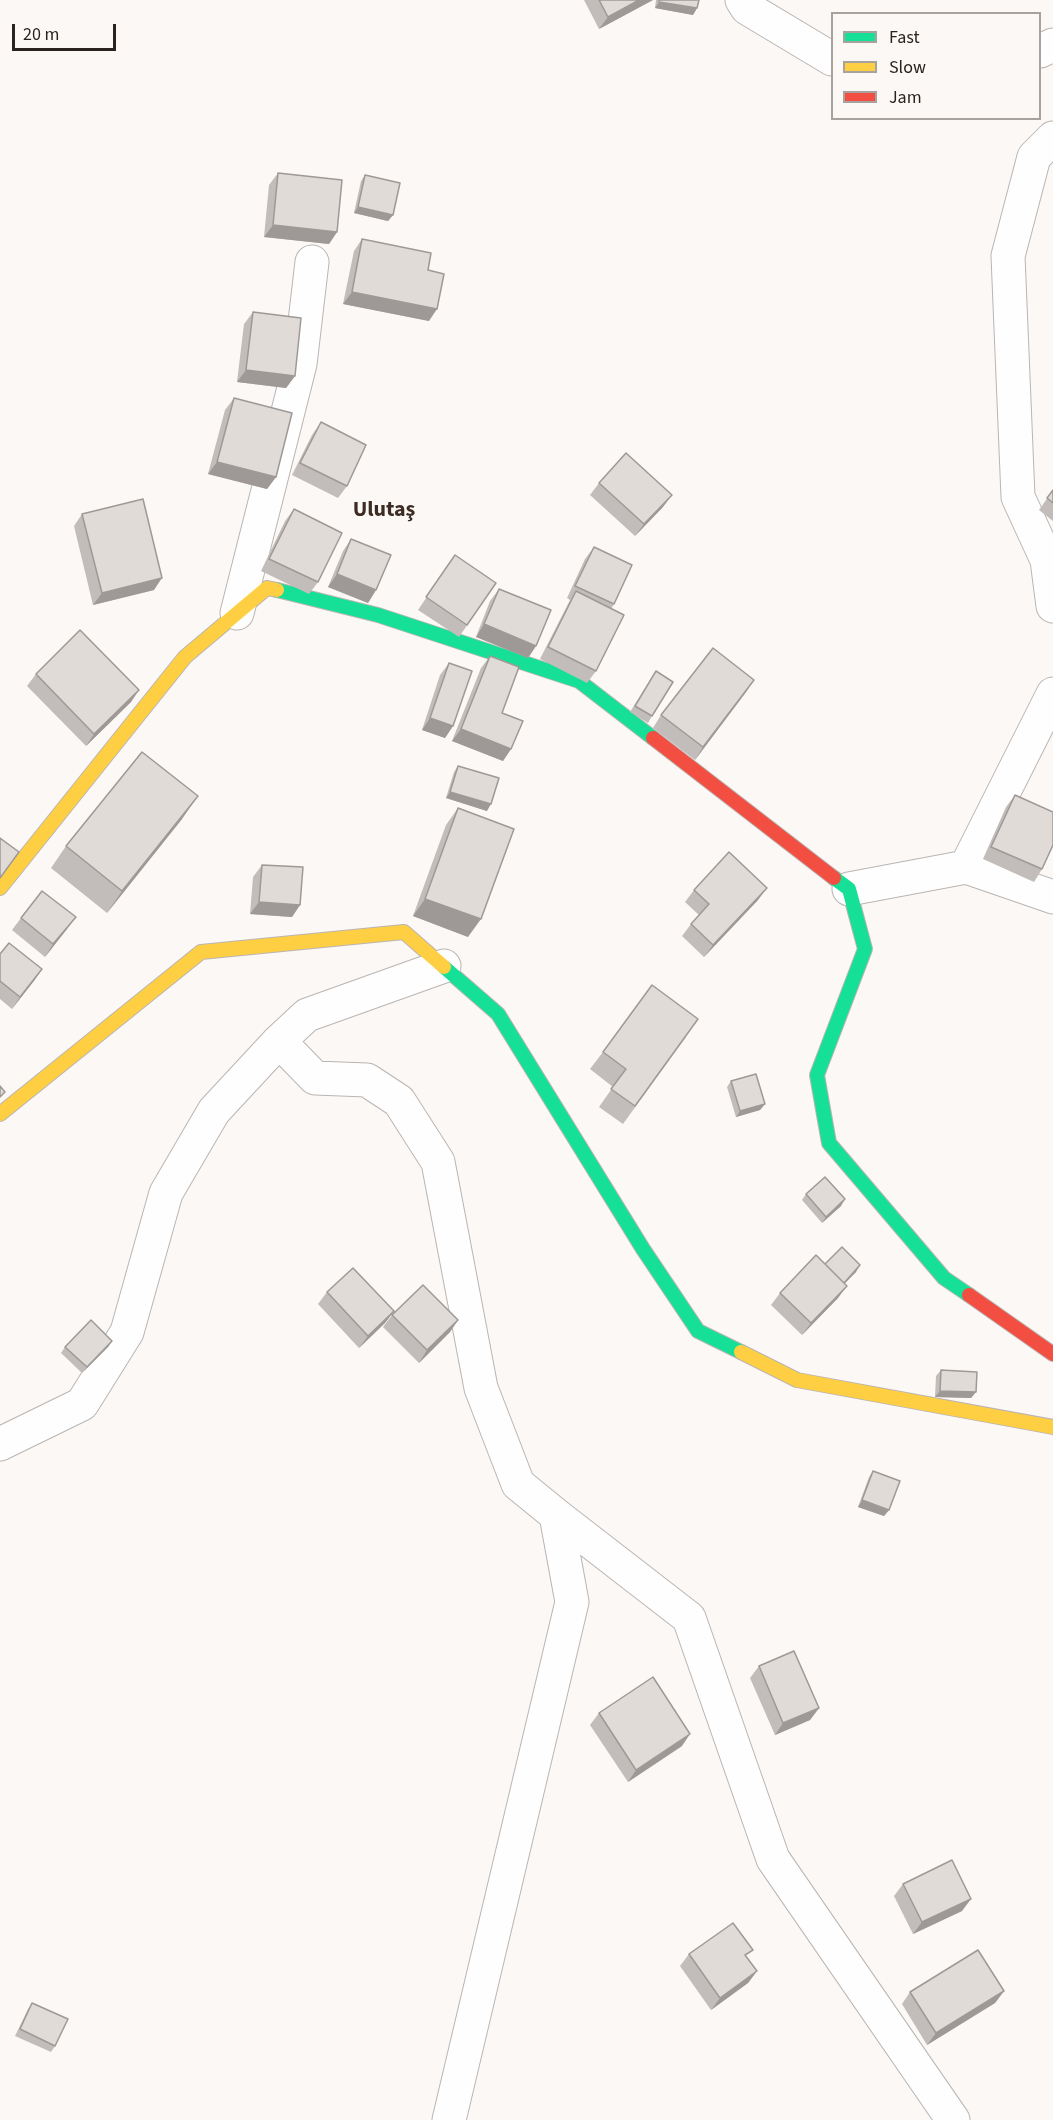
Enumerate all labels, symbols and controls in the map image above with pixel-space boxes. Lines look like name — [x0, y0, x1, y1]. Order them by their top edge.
scale bar — [15, 12, 118, 50]
legend — [831, 12, 1041, 120]
text: 20 m — [23, 22, 59, 47]
text: Fast — [889, 25, 920, 50]
text: Slow — [889, 55, 926, 80]
text: Jam — [889, 85, 922, 110]
district label: Ulutaş — [353, 498, 415, 524]

